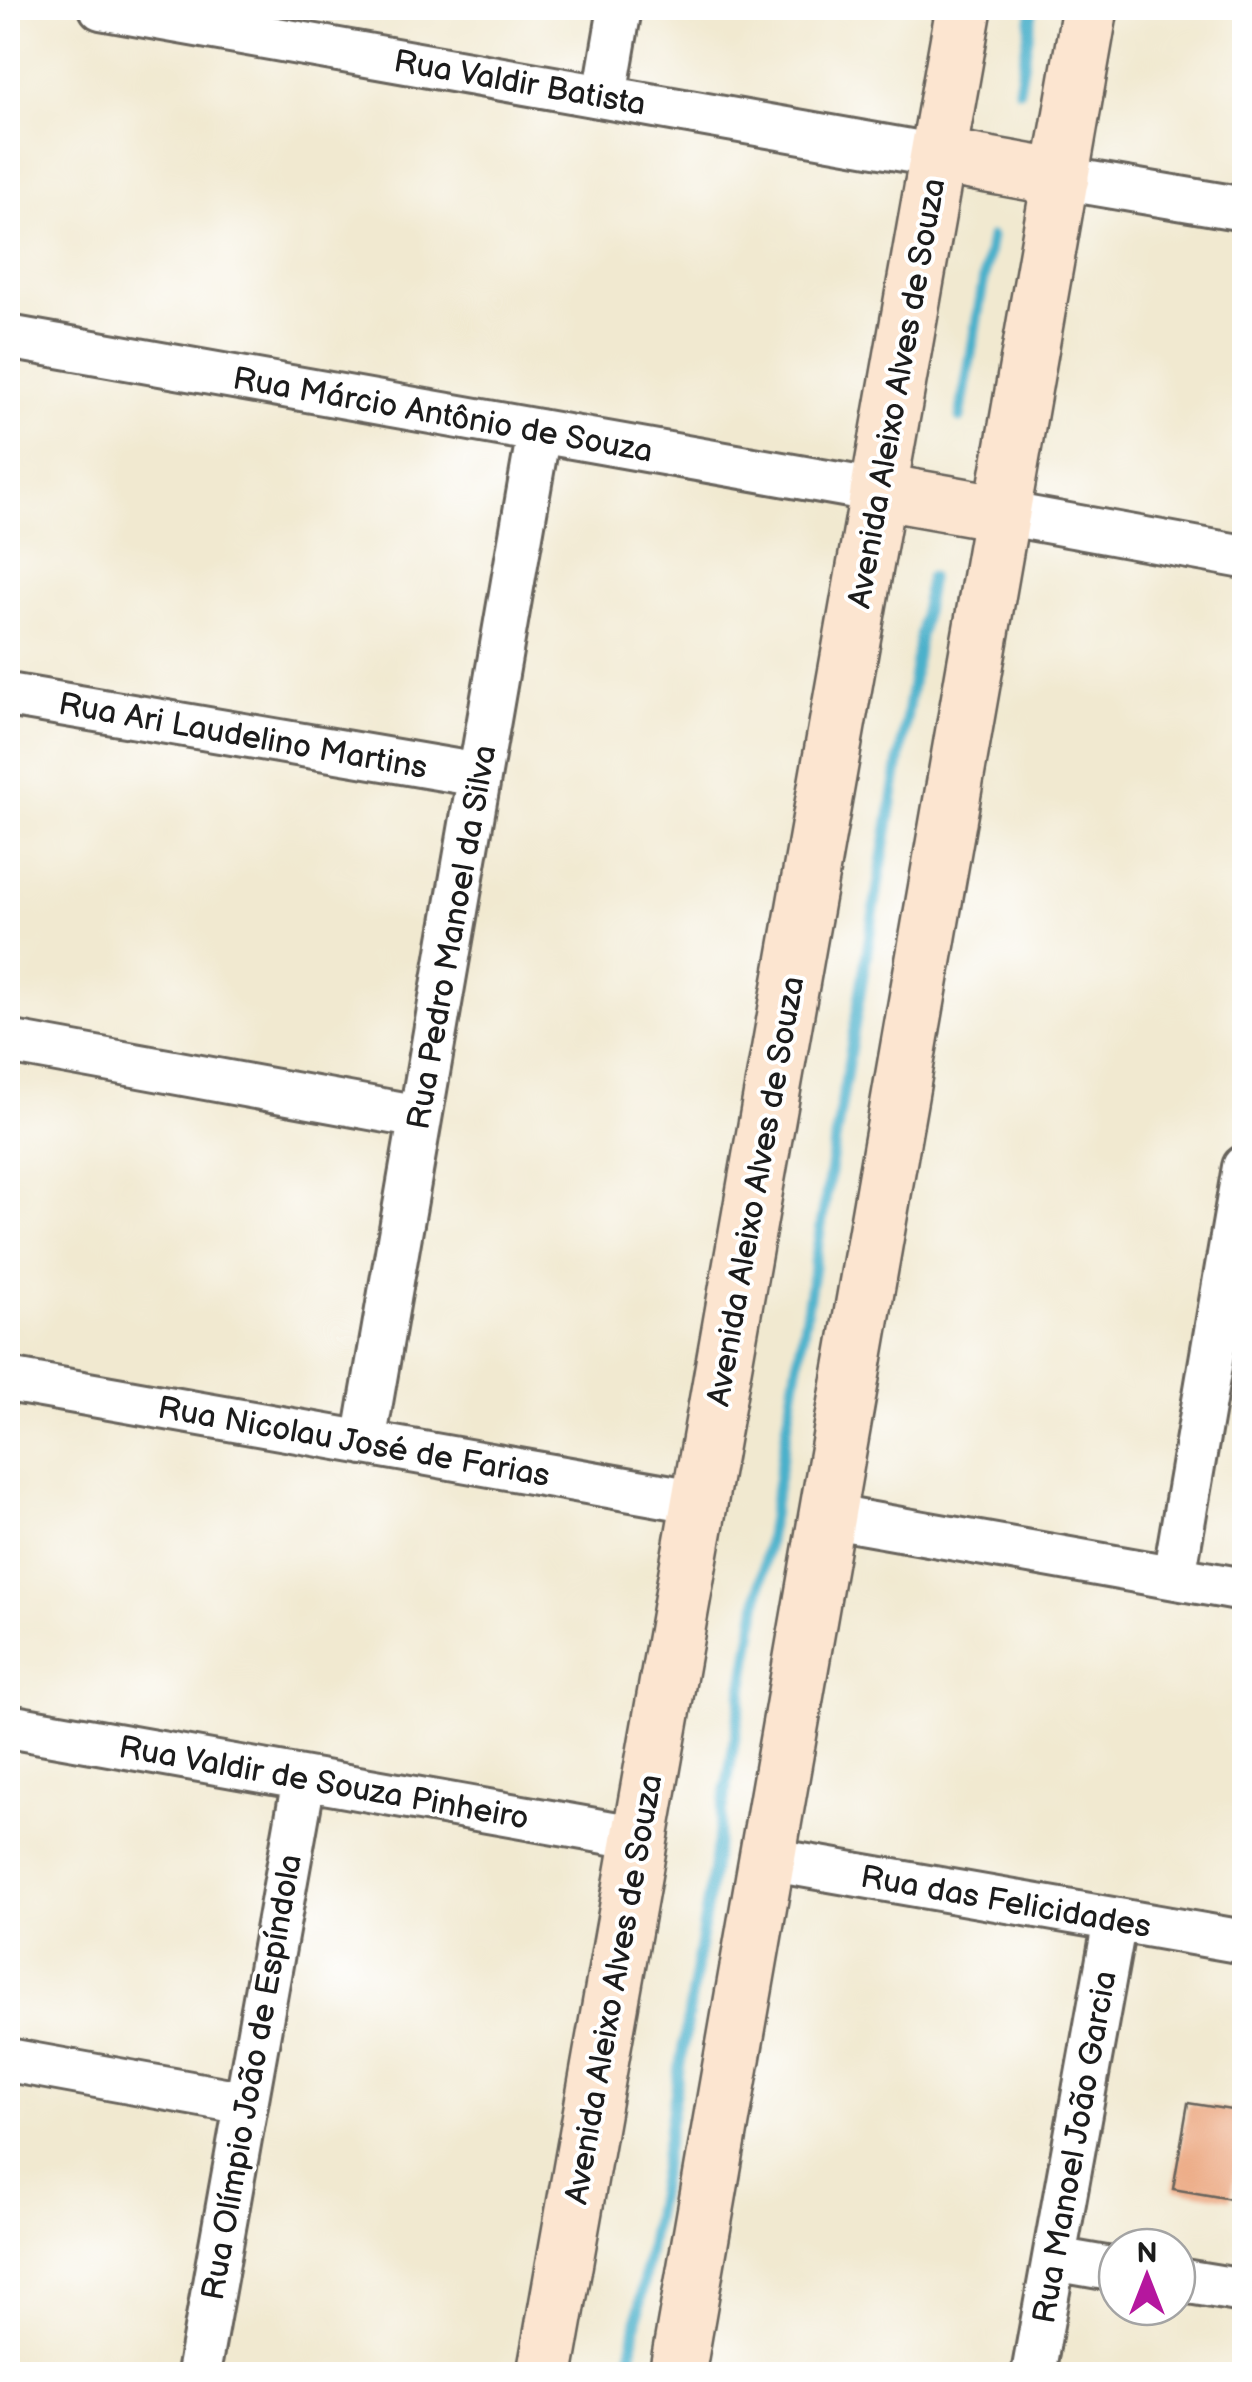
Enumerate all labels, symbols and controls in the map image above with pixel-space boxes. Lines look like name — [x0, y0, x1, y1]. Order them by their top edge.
street label: Rua Valdir Batista — [391, 42, 649, 125]
street label: Avenida Aleixo Alves de Souza — [840, 175, 954, 611]
street label: Rua Márcio Antônio de Souza — [230, 359, 656, 472]
street label: Rua Ari Laudelino Martins — [55, 685, 430, 788]
street label: Rua Pedro Manoel da Silva — [399, 742, 505, 1132]
street label: Avenida Aleixo Alves de Souza — [699, 973, 813, 1409]
street label: Rua Nicolau José de Farias — [155, 1389, 553, 1496]
street label: Rua Valdir de Souza Pinheiro — [116, 1728, 532, 1839]
street label: Avenida Aleixo Alves de Souza — [557, 1771, 671, 2207]
street label: Rua Olímpio João de Espíndola — [194, 1851, 311, 2303]
street label: Rua das Felicidades — [858, 1858, 1154, 1947]
street label: Rua Manoel João Garcia — [1025, 1968, 1126, 2327]
north arrow — [1097, 2227, 1197, 2327]
text: N — [1136, 2237, 1158, 2270]

